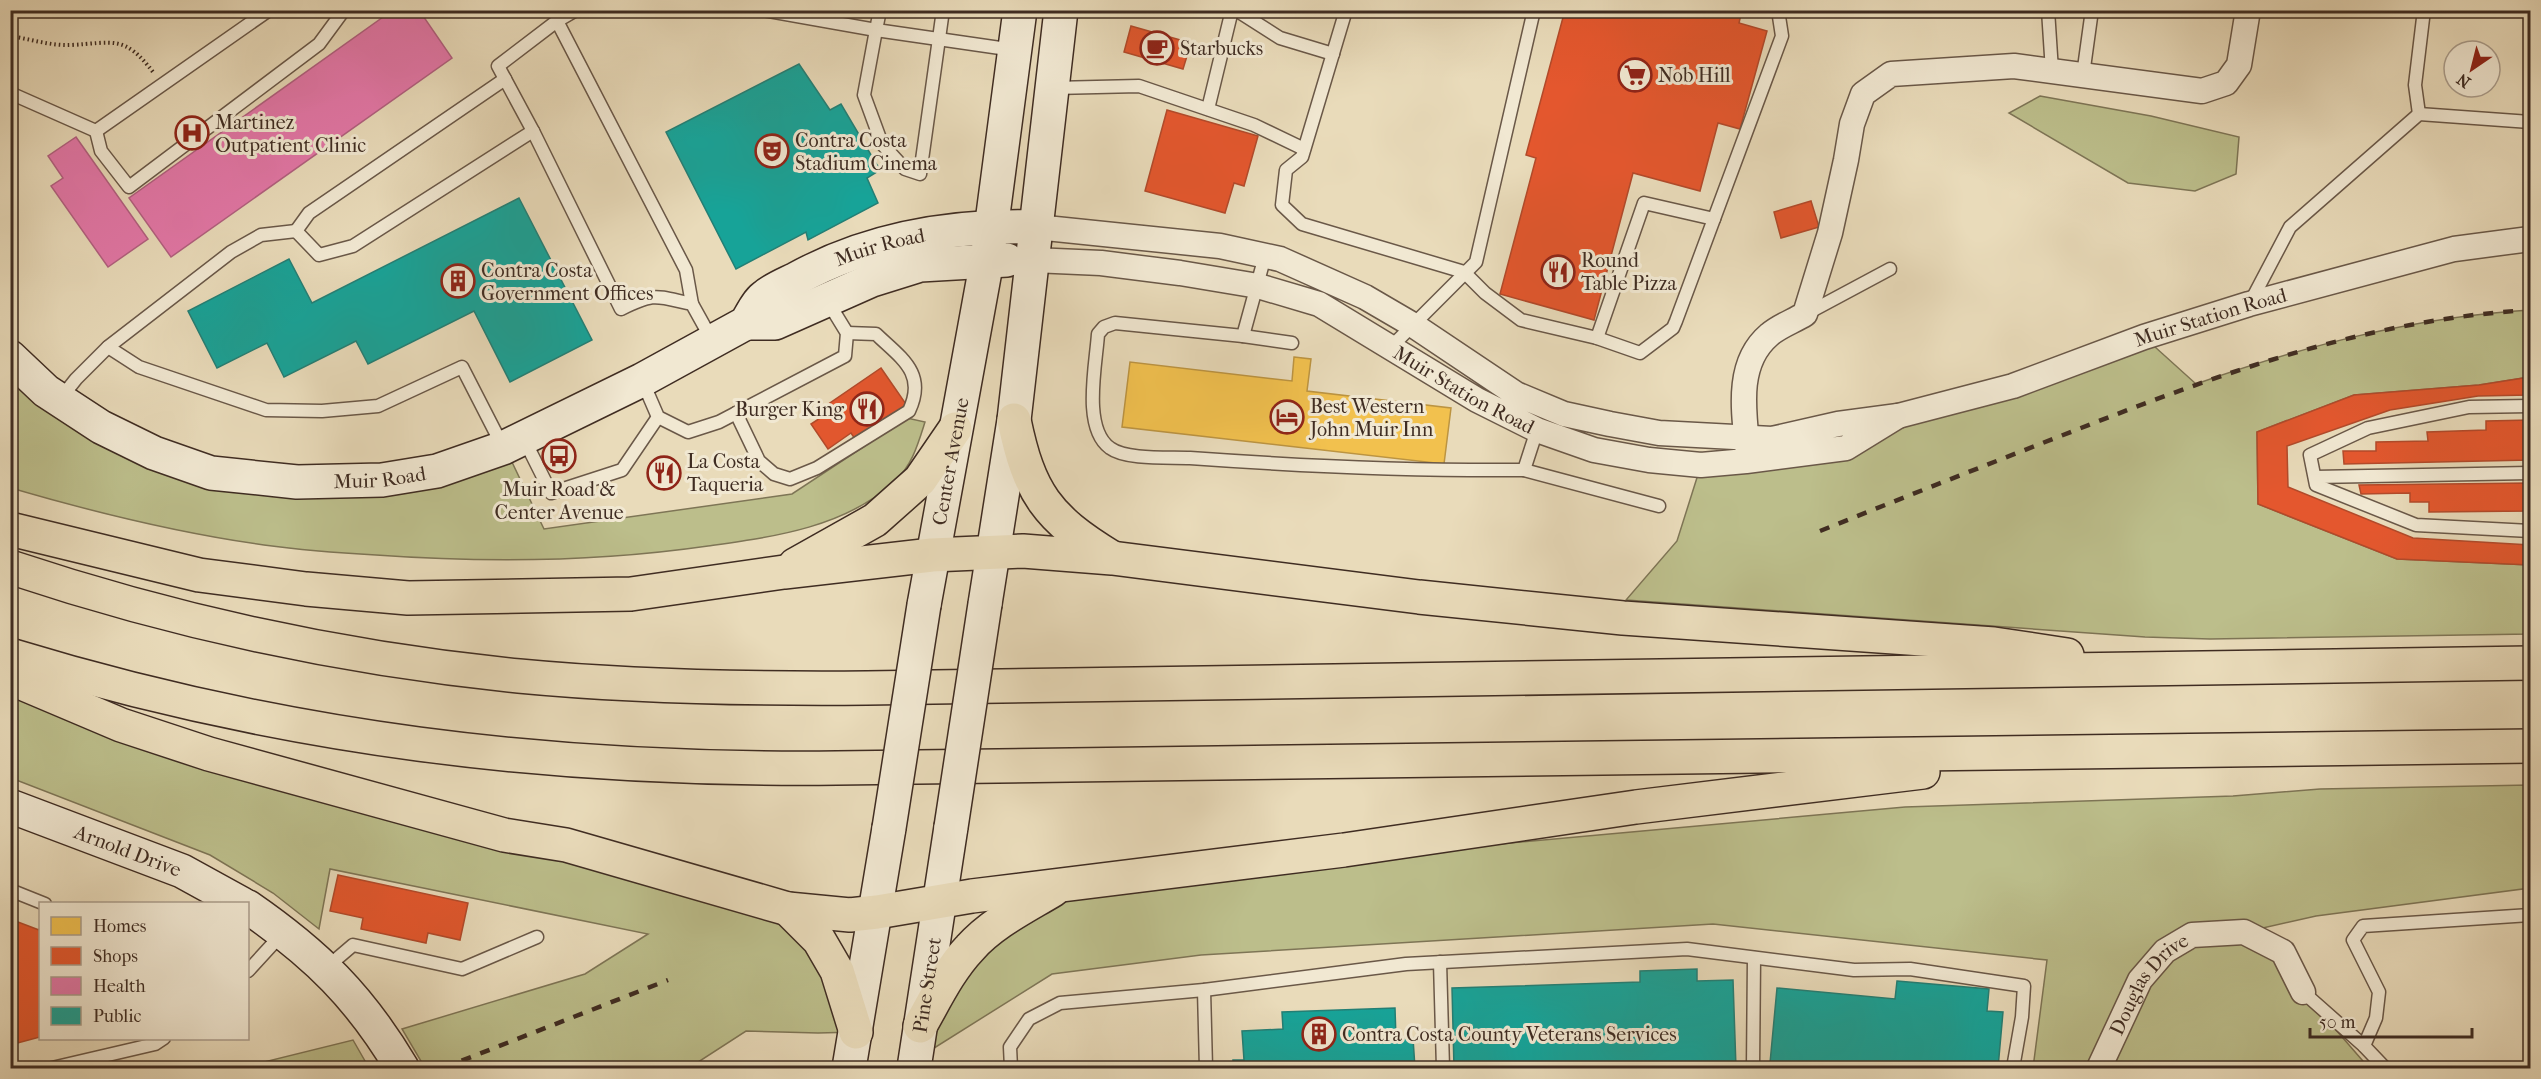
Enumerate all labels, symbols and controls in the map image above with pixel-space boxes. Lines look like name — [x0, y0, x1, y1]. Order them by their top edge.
cafe icon: Starbucks — [1139, 30, 1175, 66]
place label: Starbucks — [1180, 37, 1263, 60]
north arrow — [2442, 39, 2502, 99]
supermarket icon: Nob Hill — [1617, 57, 1653, 93]
place label: Nob Hill — [1658, 64, 1731, 87]
text: N — [2453, 69, 2474, 92]
place label: Martinez Outpatient Clinic — [215, 111, 366, 157]
hospital icon: Martinez Outpatient Clinic — [174, 115, 210, 151]
place label: Contra Costa Stadium Cinema — [795, 129, 938, 175]
theatre icon: Contra Costa Stadium Cinema — [754, 133, 790, 169]
street label: Muir Road — [832, 224, 928, 271]
place label: Round Table Pizza — [1581, 249, 1678, 295]
restaurant icon: Round Table Pizza — [1540, 254, 1576, 290]
place label: Contra Costa Government Offices — [481, 259, 653, 305]
building icon: Contra Costa Government Offices — [440, 263, 476, 299]
street label: Muir Station Road — [2131, 283, 2290, 352]
street label: Muir Station Road — [1389, 341, 1539, 439]
restaurant icon: Burger King — [849, 391, 885, 427]
place label: Best Western John Muir Inn — [1308, 395, 1434, 441]
street label: Center Avenue — [928, 396, 974, 527]
place label: Burger King — [735, 398, 844, 421]
hotel icon: Best Western John Muir Inn — [1269, 399, 1305, 435]
bus stop icon: Muir Road & Center Avenue — [541, 438, 577, 474]
place label: La Costa Taqueria — [687, 450, 764, 496]
restaurant icon: La Costa Taqueria — [646, 455, 682, 491]
street label: Muir Road — [333, 462, 429, 493]
place label: Muir Road & Center Avenue — [494, 478, 624, 524]
street label: Arnold Drive — [70, 820, 184, 882]
legend — [39, 902, 249, 1040]
text: Homes — [93, 916, 147, 937]
street label: Douglas Drive — [2105, 929, 2193, 1039]
street label: Pine Street — [909, 936, 946, 1034]
text: Shops — [93, 946, 138, 967]
text: Health — [93, 976, 146, 997]
scale bar — [2310, 1001, 2472, 1039]
text: Public — [93, 1006, 141, 1027]
text: 50 m — [2319, 1012, 2356, 1033]
building icon: Contra Costa County Veterans Services — [1301, 1016, 1337, 1052]
place label: Contra Costa County Veterans Services — [1342, 1023, 1677, 1046]

